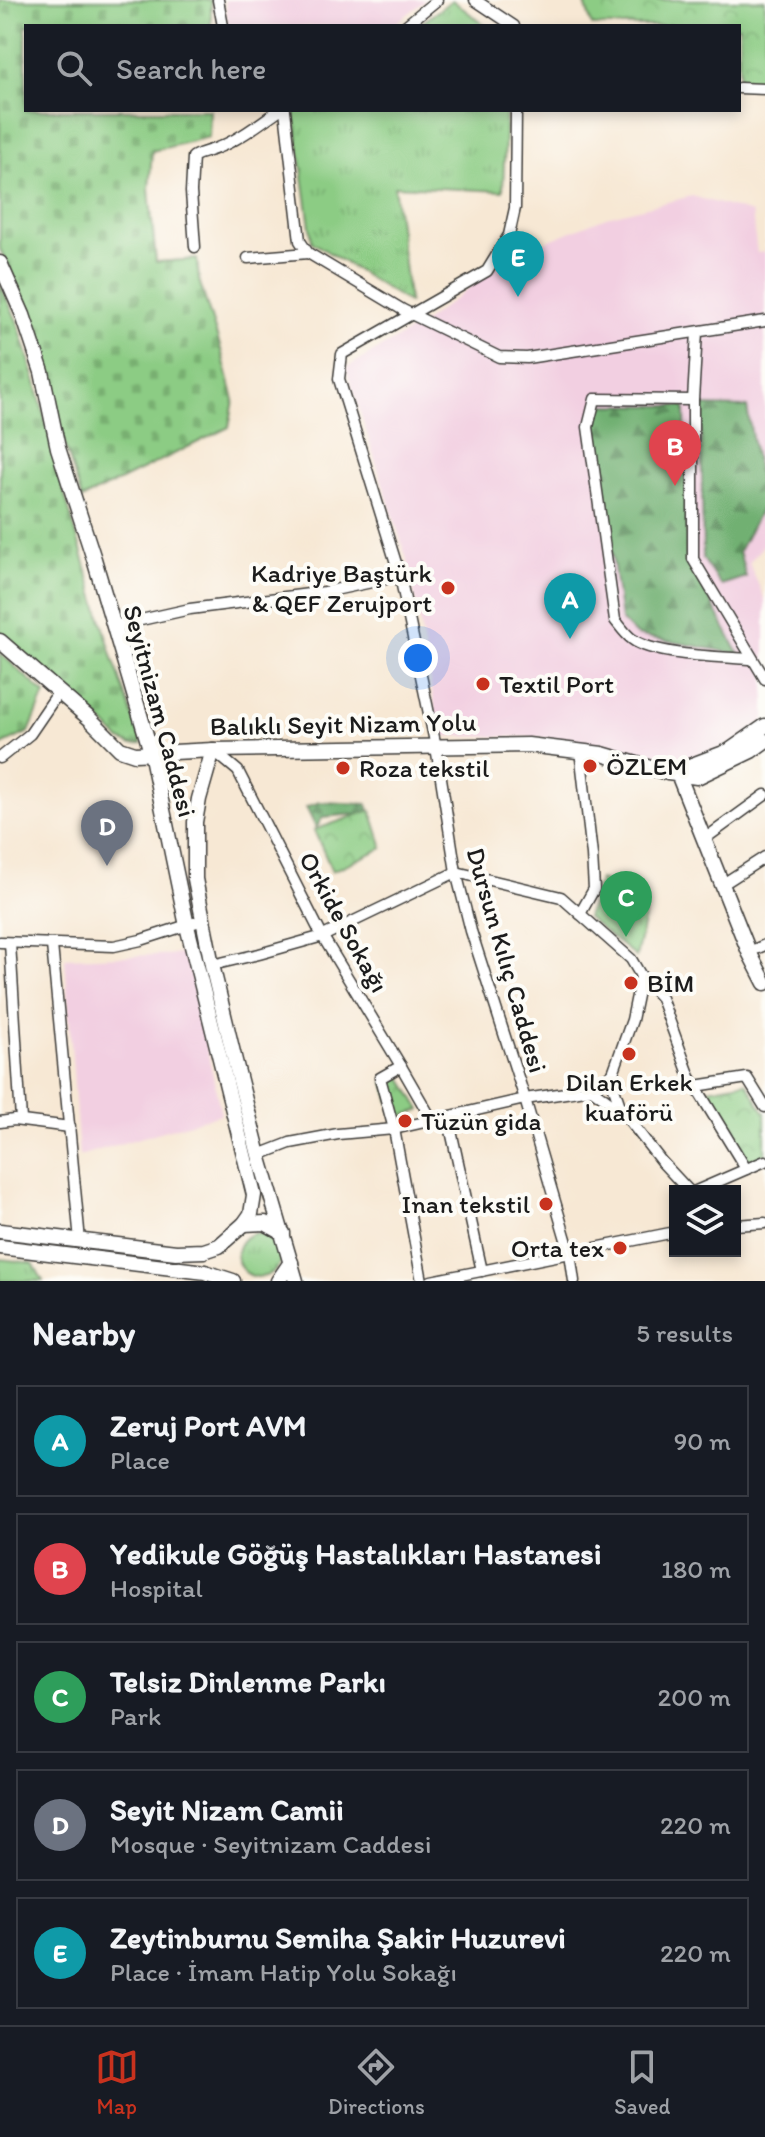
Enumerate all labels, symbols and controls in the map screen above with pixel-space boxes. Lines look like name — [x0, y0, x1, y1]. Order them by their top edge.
search box — [24, 24, 741, 112]
icon: search — [52, 46, 96, 90]
text: Search here — [116, 50, 266, 87]
pin: E — [492, 231, 544, 297]
pin: B — [649, 420, 701, 486]
place label: Kadriye Baştürk & QEF Zerujport — [251, 557, 433, 619]
pin: A — [544, 573, 596, 639]
marker: Kadriye Baştürk & QEF Zerujport — [439, 579, 457, 597]
street label: Seyitnizam Caddesi — [116, 602, 204, 820]
your location — [398, 638, 438, 678]
place label: Textil Port — [499, 668, 614, 700]
marker: Textil Port — [474, 675, 492, 693]
street label: Balıklı Seyit Nizam Yolu — [210, 706, 476, 742]
place label: ÖZLEM — [606, 750, 687, 782]
place label: Roza tekstil — [359, 752, 489, 784]
marker: ÖZLEM — [581, 757, 599, 775]
marker: Roza tekstil — [334, 759, 352, 777]
pin: D — [81, 800, 133, 866]
street label: Dursun Kılıç Caddesi — [460, 844, 554, 1076]
street label: Orkide Sokağı — [292, 846, 396, 998]
pin: C — [600, 871, 652, 937]
place label: BİM — [647, 967, 694, 999]
marker: BİM — [622, 974, 640, 992]
marker: Dilan Erkek kuaförü — [620, 1045, 638, 1063]
place label: Dilan Erkek kuaförü — [565, 1066, 693, 1128]
place label: Tüzün gida — [421, 1105, 542, 1137]
marker: Tüzün gida — [396, 1112, 414, 1130]
map controls — [669, 1185, 741, 1257]
button: layers — [669, 1185, 741, 1257]
place label: Inan tekstil — [401, 1188, 530, 1220]
marker: Inan tekstil — [537, 1195, 555, 1213]
place label: Orta tex — [511, 1232, 604, 1264]
marker: Orta tex — [611, 1239, 629, 1257]
text: Nearby — [32, 1313, 135, 1354]
text: 5 results — [636, 1317, 733, 1349]
text: Zeruj Port AVM — [110, 1407, 307, 1444]
text: A — [52, 1425, 68, 1457]
text: 90 m — [674, 1425, 731, 1457]
text: Place — [110, 1444, 170, 1476]
text: Yedikule Göğüş Hastalıkları Hastanesi — [110, 1535, 601, 1572]
text: B — [52, 1553, 68, 1585]
text: 180 m — [661, 1553, 731, 1585]
text: Hospital — [110, 1572, 203, 1604]
text: Telsiz Dinlenme Parkı — [110, 1663, 386, 1700]
text: C — [52, 1681, 68, 1713]
text: 200 m — [658, 1681, 731, 1713]
text: Park — [110, 1700, 161, 1732]
text: Seyit Nizam Camii — [110, 1791, 344, 1828]
text: D — [51, 1809, 69, 1841]
text: 220 m — [660, 1809, 731, 1841]
text: Mosque · Seyitnizam Caddesi — [110, 1828, 431, 1860]
text: Zeytinburnu Semiha Şakir Huzurevi — [110, 1919, 566, 1956]
text: E — [53, 1937, 67, 1969]
text: 220 m — [660, 1937, 731, 1969]
text: Place · İmam Hatip Yolu Sokağı — [110, 1956, 457, 1988]
tab: Map — [95, 2045, 139, 2120]
tab: Directions — [328, 2045, 425, 2120]
tab: Saved — [614, 2045, 670, 2120]

